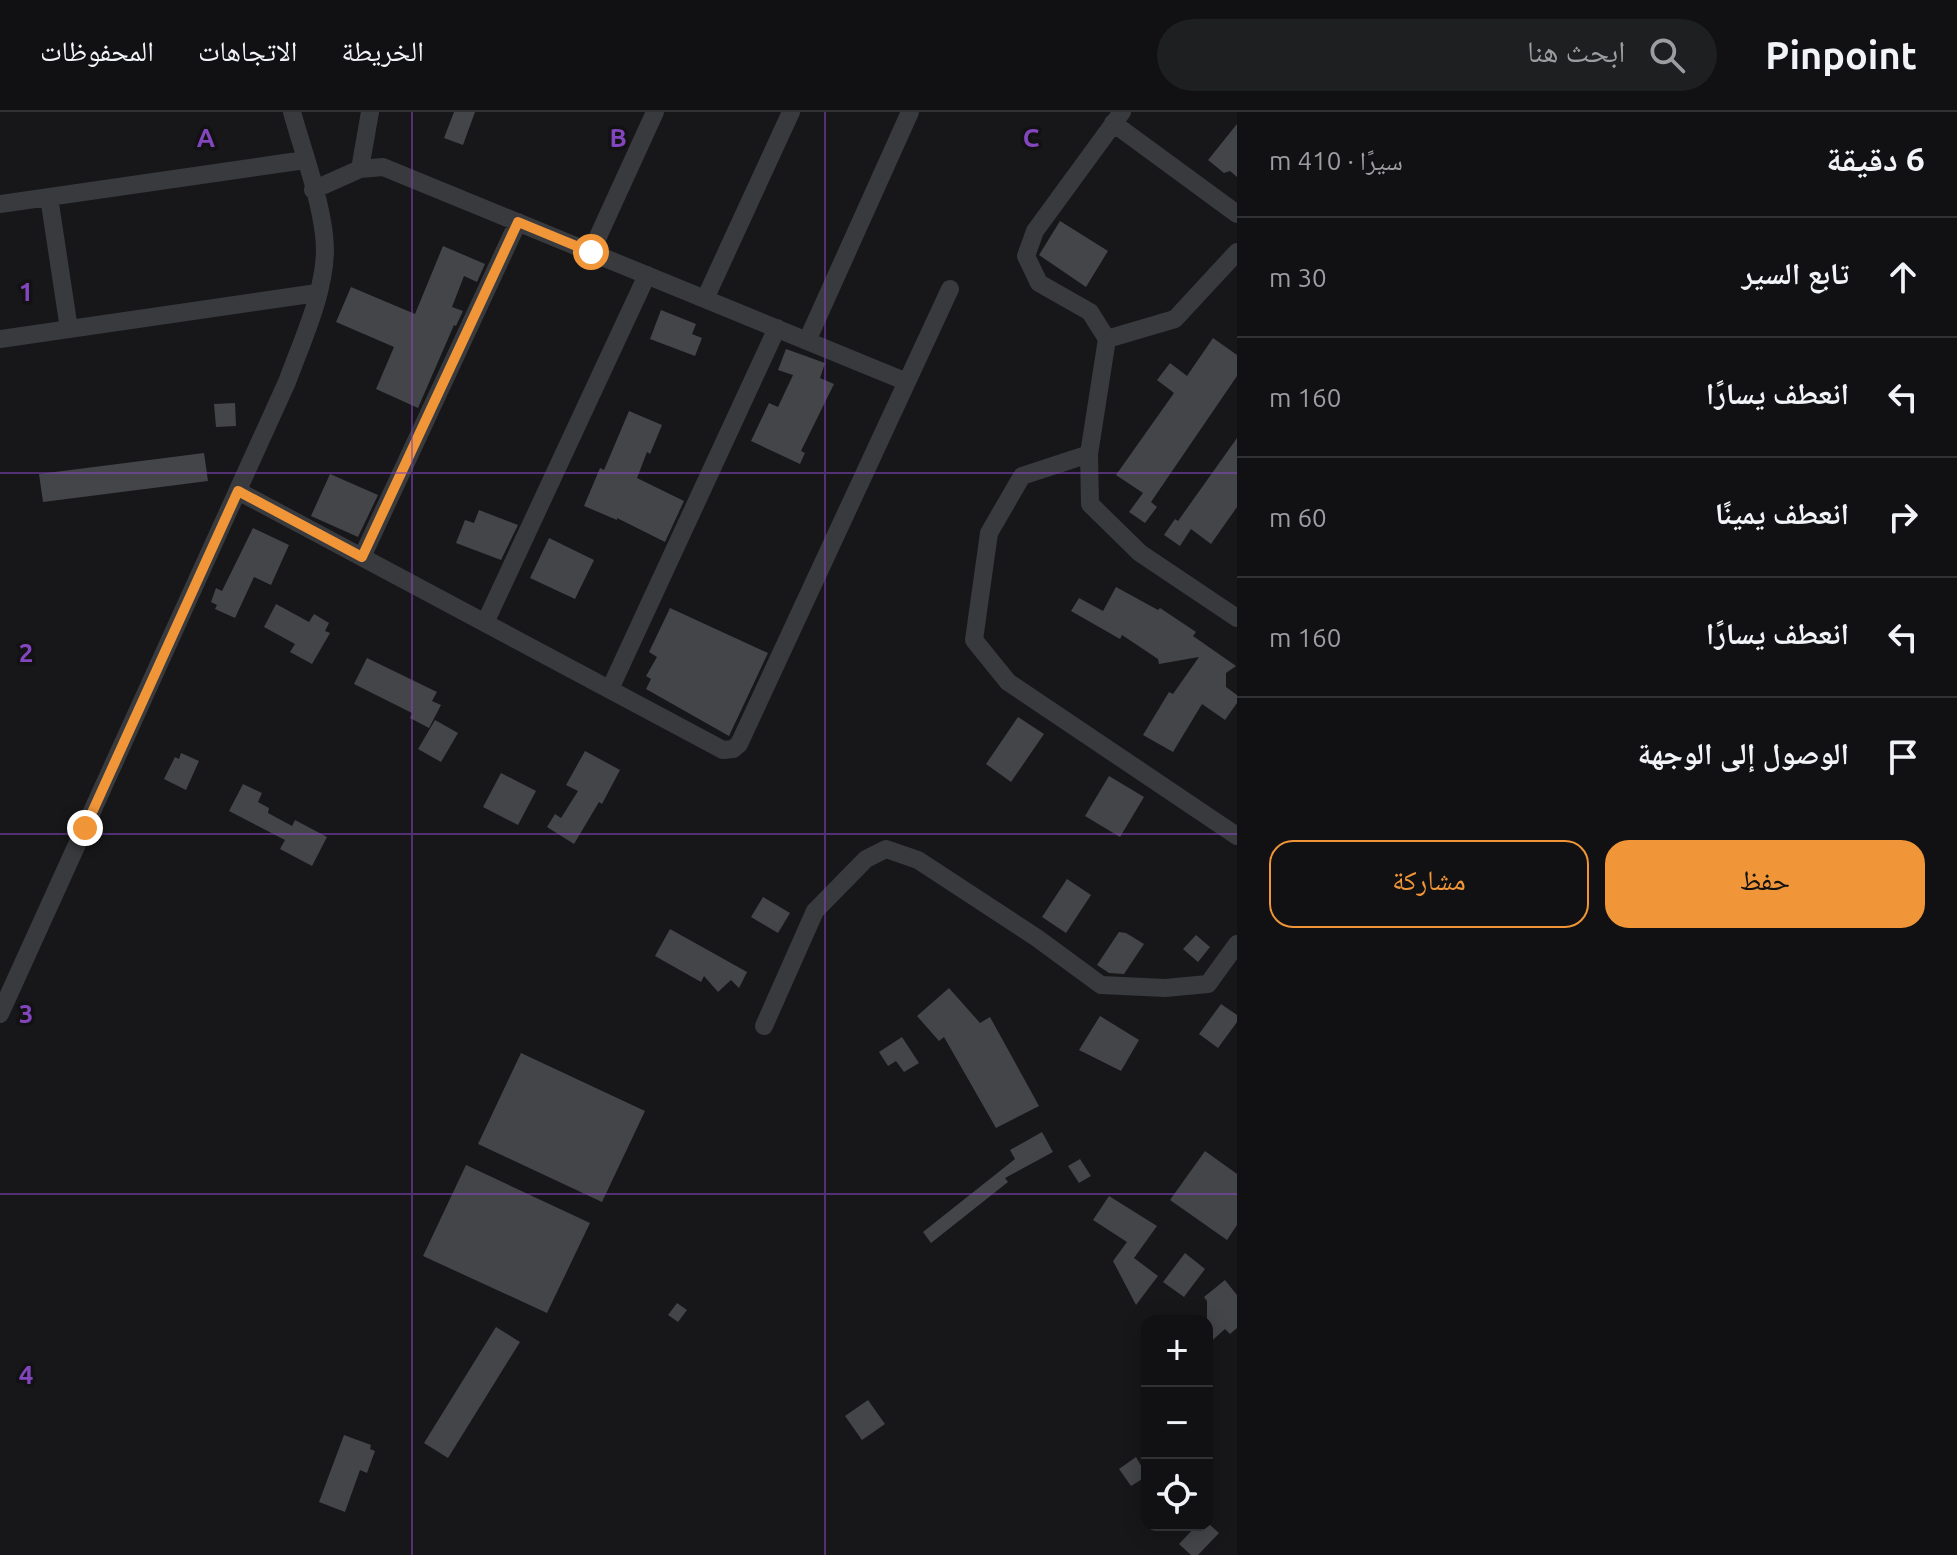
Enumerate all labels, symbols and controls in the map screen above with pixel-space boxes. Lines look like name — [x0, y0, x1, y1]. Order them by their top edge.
search box — [1157, 19, 1717, 91]
icon: search — [1645, 33, 1689, 77]
text: ابحث هنا — [1527, 34, 1625, 68]
text: Pinpoint — [1765, 34, 1917, 76]
text: المحفوظات — [40, 35, 154, 66]
text: الاتجاهات — [198, 35, 297, 66]
text: الخريطة — [341, 35, 424, 66]
text: A — [197, 123, 216, 152]
text: B — [609, 123, 627, 152]
text: C — [1023, 123, 1040, 152]
text: 6 دقيقة — [1826, 139, 1925, 177]
text: سيرًا · 410 m — [1269, 146, 1403, 175]
route start — [573, 234, 609, 270]
icon: ahead — [1881, 255, 1925, 299]
text: تابع السير — [1742, 256, 1849, 290]
text: 30 m — [1269, 263, 1327, 292]
text: 1 — [19, 277, 33, 306]
icon: left — [1881, 375, 1925, 419]
text: انعطف يسارًا — [1706, 376, 1849, 410]
text: 160 m — [1269, 383, 1341, 412]
icon: right — [1881, 495, 1925, 539]
text: انعطف يمينًا — [1715, 496, 1849, 530]
text: 60 m — [1269, 503, 1327, 532]
icon: left — [1881, 615, 1925, 659]
text: انعطف يسارًا — [1706, 616, 1849, 650]
text: 160 m — [1269, 623, 1341, 652]
text: 2 — [19, 638, 33, 667]
icon: arrive — [1881, 735, 1925, 779]
text: الوصول إلى الوجهة — [1638, 736, 1849, 770]
route end — [67, 810, 103, 846]
button: مشاركة — [1269, 840, 1589, 928]
button: حفظ — [1605, 840, 1925, 928]
text: 3 — [19, 999, 33, 1028]
map controls — [1141, 1315, 1213, 1531]
button: + — [1141, 1315, 1213, 1387]
text: 4 — [19, 1360, 33, 1389]
button: − — [1141, 1387, 1213, 1459]
button: locate — [1141, 1459, 1213, 1531]

